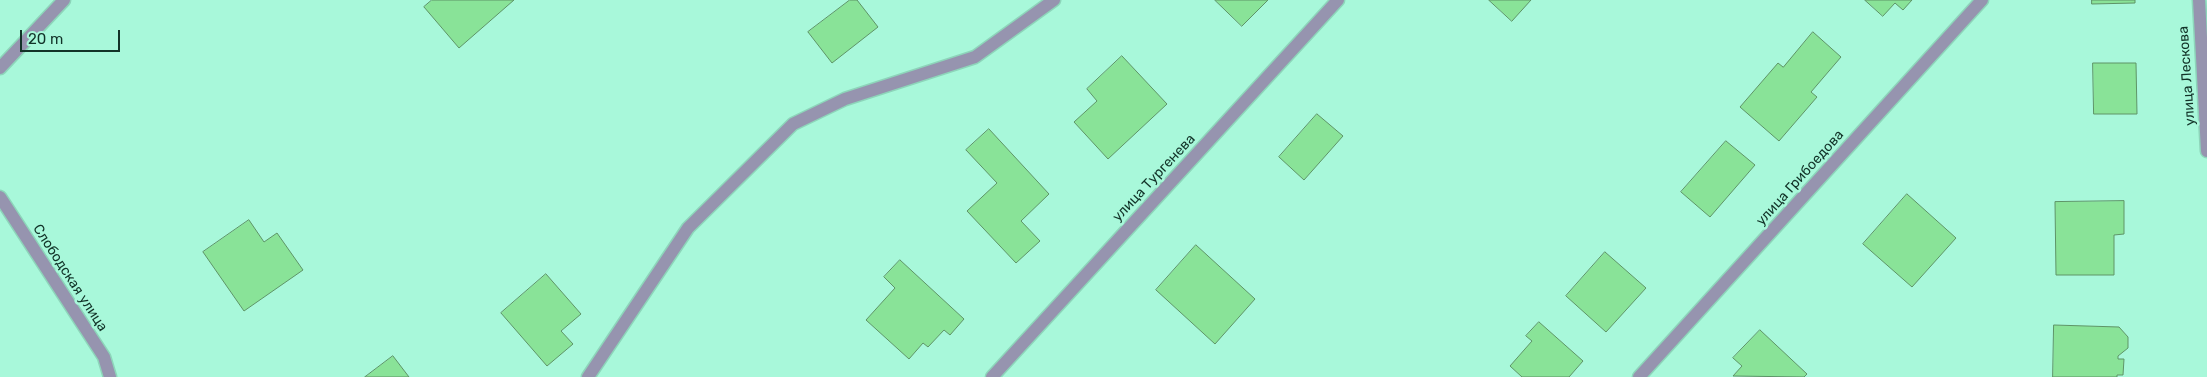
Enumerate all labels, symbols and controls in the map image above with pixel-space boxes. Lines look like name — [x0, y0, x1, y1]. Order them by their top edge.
scale bar — [22, 20, 122, 52]
street label: улица Лескова — [2175, 26, 2199, 126]
text: 20 m — [28, 30, 63, 48]
street label: улица Грибоедова — [1753, 127, 1847, 229]
street label: улица Тургенева — [1109, 131, 1199, 225]
street label: Слободская улица — [29, 221, 111, 335]

